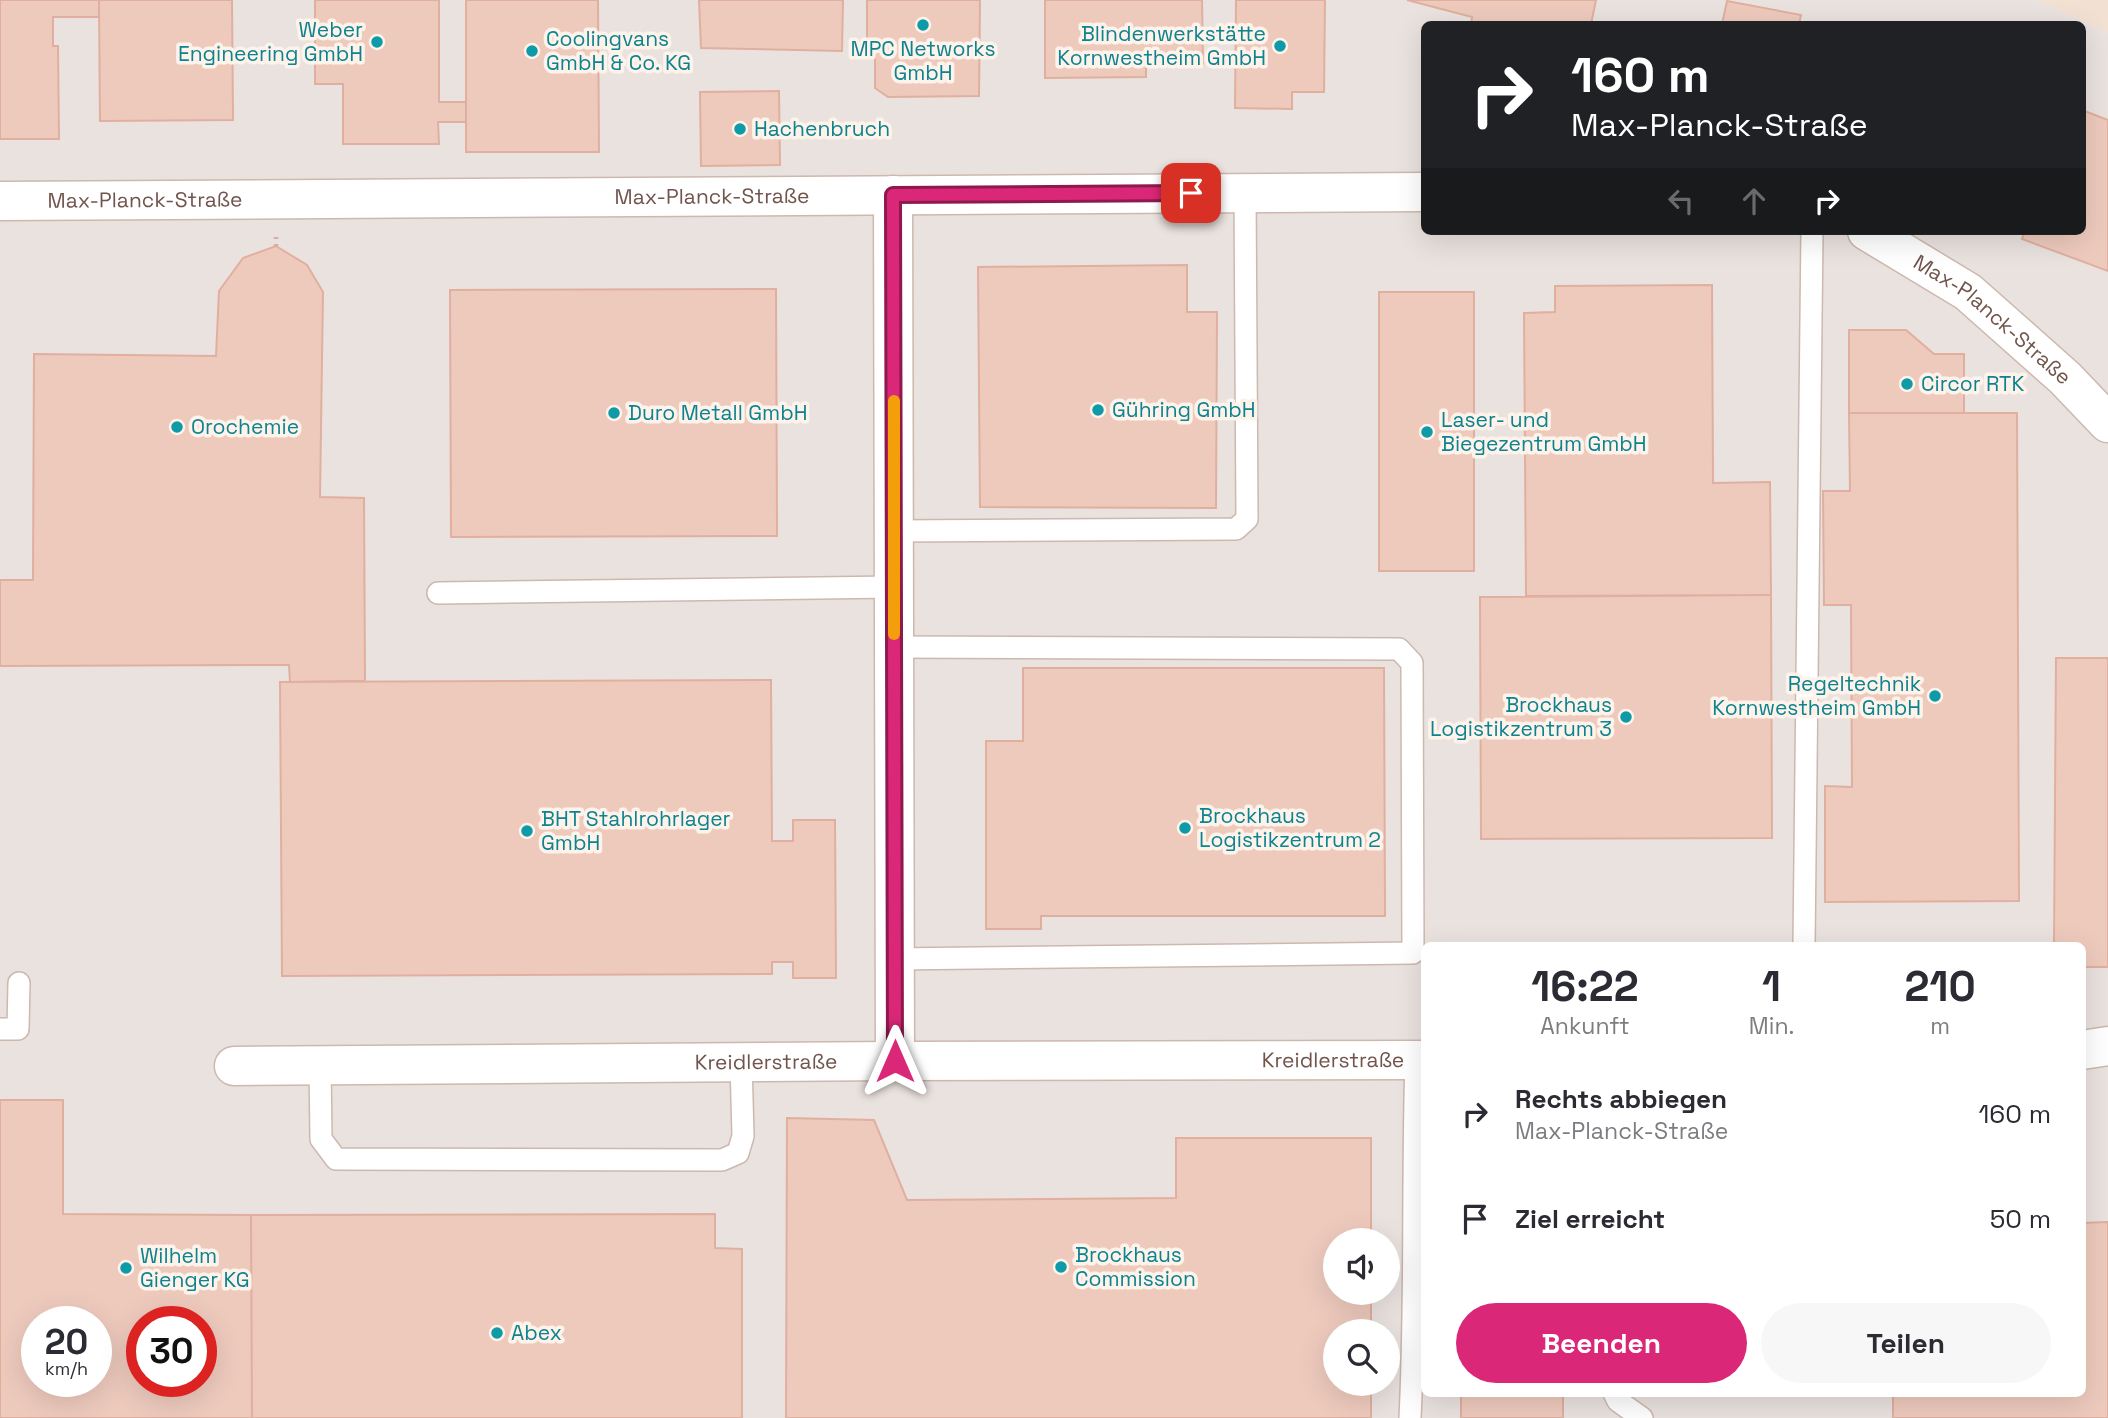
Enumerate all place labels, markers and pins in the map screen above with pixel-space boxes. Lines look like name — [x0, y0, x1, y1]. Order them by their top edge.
place label: Weber Engineering GmbH — [178, 16, 363, 67]
marker: MPC Networks GmbH — [915, 17, 931, 33]
place label: Blindenwerkstätte Kornwestheim GmbH — [1057, 20, 1266, 71]
place label: Coolingvans GmbH & Co. KG — [546, 25, 691, 76]
marker: Weber Engineering GmbH — [369, 34, 385, 50]
place label: MPC Networks GmbH — [851, 35, 995, 86]
marker: Blindenwerkstätte Kornwestheim GmbH — [1272, 38, 1288, 54]
marker: Coolingvans GmbH & Co. KG — [524, 43, 540, 59]
place label: Hachenbruch — [754, 115, 890, 142]
marker: Hachenbruch — [732, 121, 748, 137]
pin — [1161, 163, 1221, 223]
place label: Circor RTK — [1921, 370, 2024, 397]
marker: Circor RTK — [1899, 376, 1915, 392]
place label: Gühring GmbH — [1112, 396, 1256, 423]
place label: Duro Metall GmbH — [628, 399, 807, 426]
marker: Gühring GmbH — [1090, 402, 1106, 418]
marker: Duro Metall GmbH — [606, 405, 622, 421]
place label: Laser- und Biegezentrum GmbH — [1441, 406, 1647, 457]
place label: Orochemie — [191, 413, 299, 440]
marker: Orochemie — [169, 419, 185, 435]
marker: Laser- und Biegezentrum GmbH — [1419, 424, 1435, 440]
place label: Regeltechnik Kornwestheim GmbH — [1712, 670, 1921, 721]
marker: Regeltechnik Kornwestheim GmbH — [1927, 688, 1943, 704]
place label: Brockhaus Logistikzentrum 3 — [1430, 691, 1612, 742]
marker: Brockhaus Logistikzentrum 3 — [1618, 709, 1634, 725]
place label: Brockhaus Logistikzentrum 2 — [1199, 802, 1381, 853]
place label: BHT Stahlrohrlager GmbH — [541, 805, 731, 856]
marker: Brockhaus Logistikzentrum 2 — [1177, 820, 1193, 836]
marker: BHT Stahlrohrlager GmbH — [519, 823, 535, 839]
place label: Brockhaus Commission — [1075, 1241, 1196, 1292]
place label: Wilhelm Gienger KG — [140, 1242, 250, 1293]
marker: Brockhaus Commission — [1053, 1259, 1069, 1275]
marker: Wilhelm Gienger KG — [118, 1260, 134, 1276]
place label: Abex — [511, 1319, 562, 1346]
marker: Abex — [489, 1325, 505, 1341]

